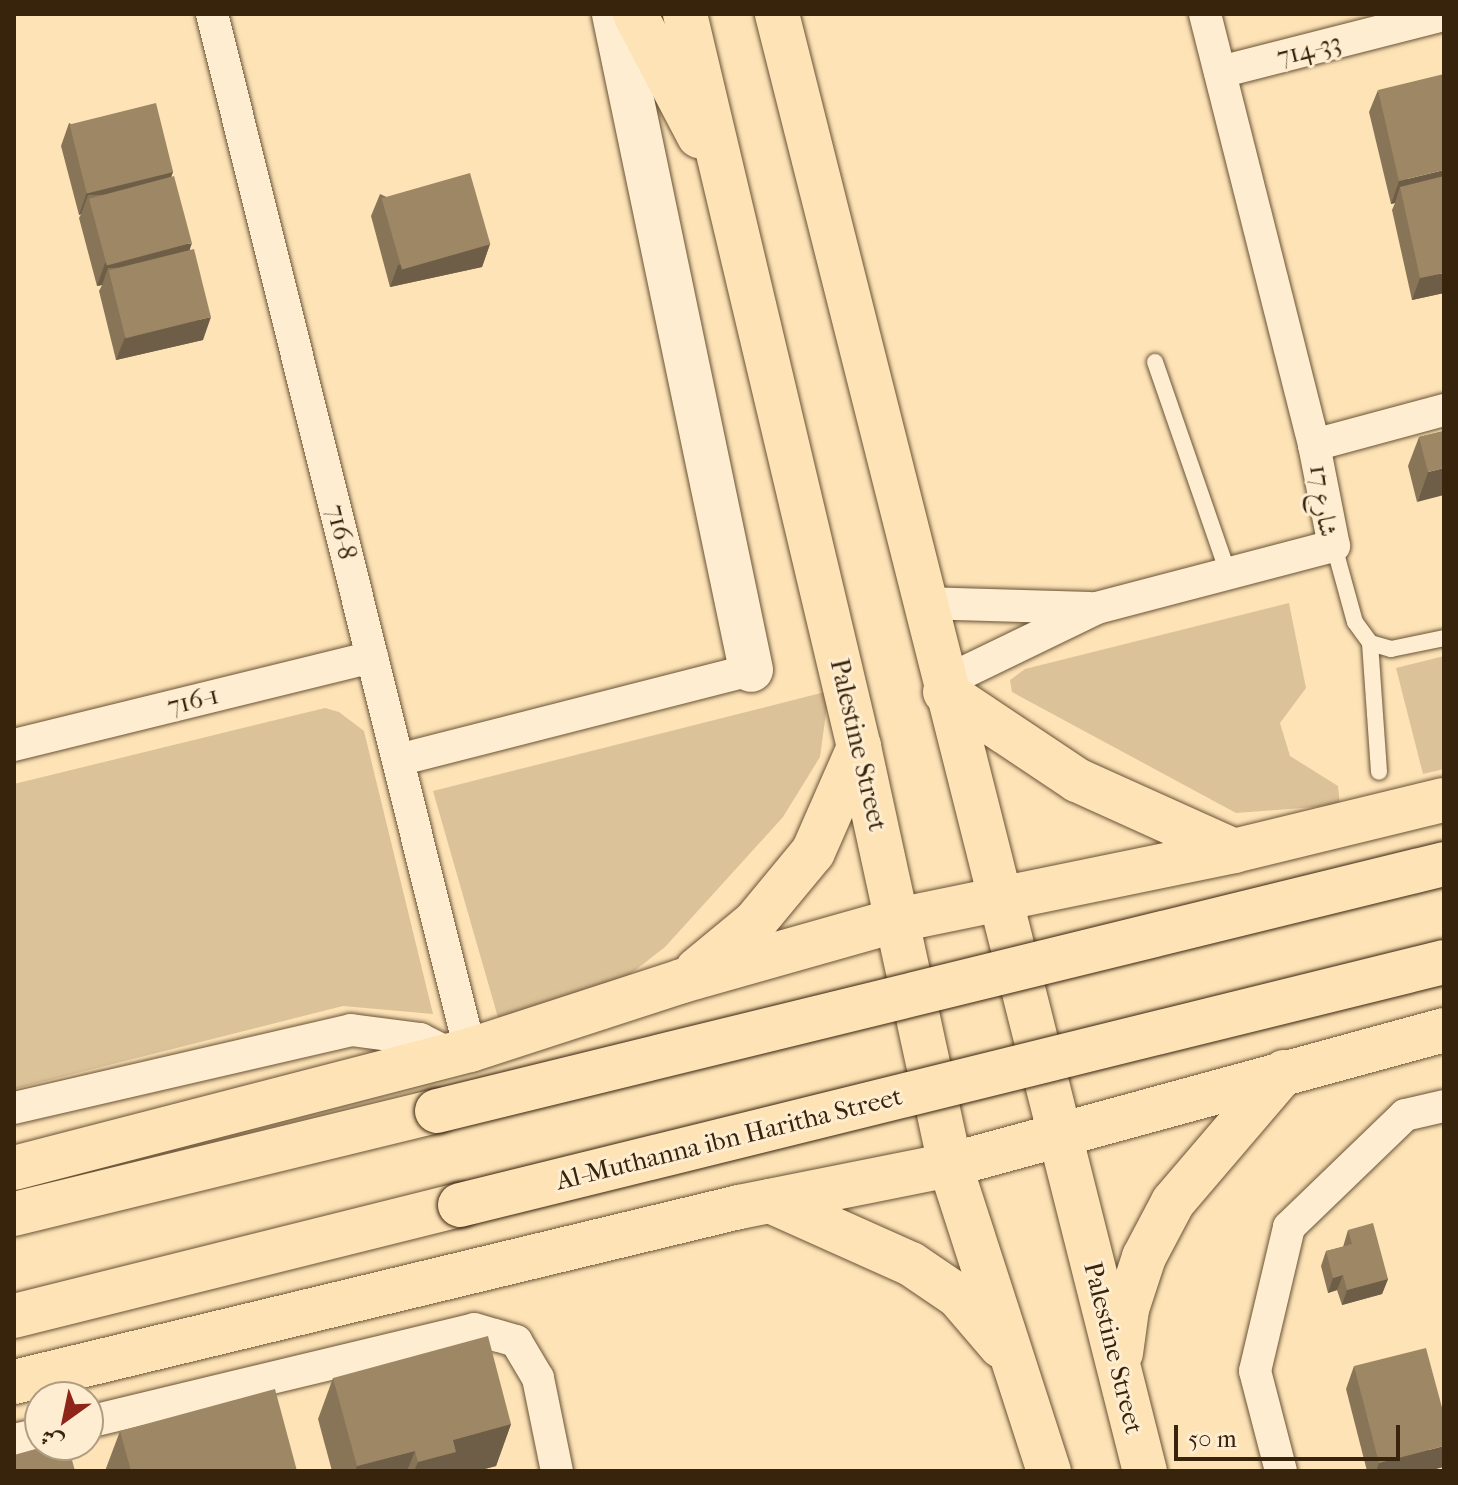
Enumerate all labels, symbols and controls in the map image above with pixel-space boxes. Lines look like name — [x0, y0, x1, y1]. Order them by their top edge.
street label: 714-33 — [1274, 27, 1344, 73]
street label: شارع 17 — [1303, 463, 1343, 539]
street label: 716-8 — [319, 501, 363, 563]
street label: Palestine Street — [823, 656, 893, 834]
street label: 716-1 — [164, 680, 222, 722]
street label: Al-Muthanna ibn Haritha Street — [553, 1081, 905, 1197]
street label: Palestine Street — [1077, 1259, 1149, 1437]
north arrow — [24, 1381, 104, 1461]
scale bar — [1178, 1409, 1404, 1459]
text: ش — [36, 1423, 68, 1456]
text: 50 m — [1188, 1425, 1237, 1453]

